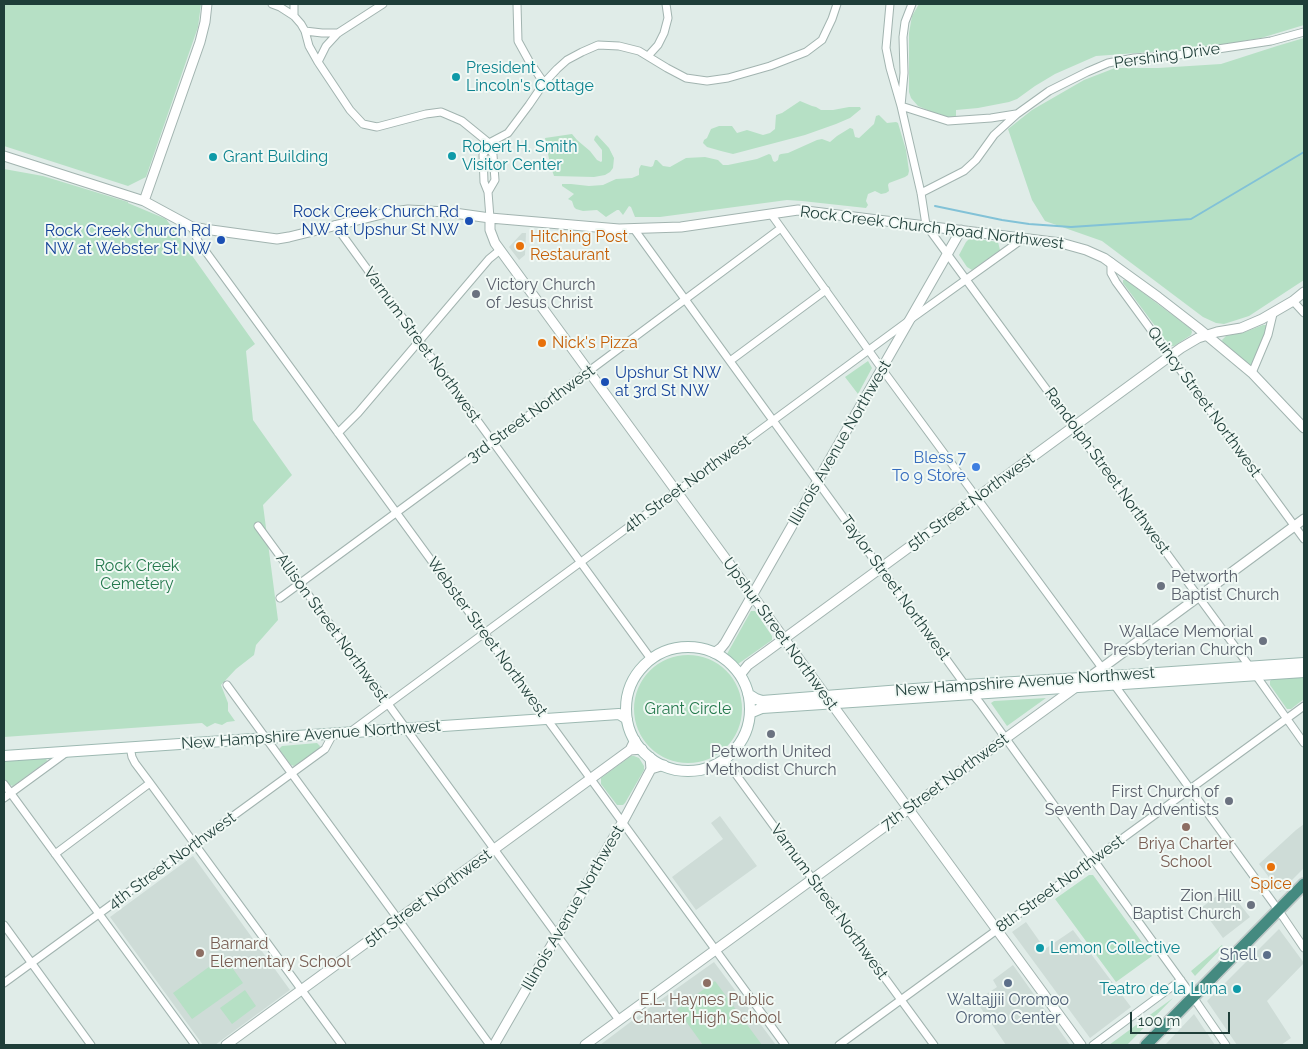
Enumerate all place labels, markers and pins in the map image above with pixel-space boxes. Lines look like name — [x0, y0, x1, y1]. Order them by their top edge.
place label: President Lincoln's Cottage — [466, 58, 594, 96]
marker: President Lincoln's Cottage — [450, 71, 462, 83]
place label: Robert H. Smith Visitor Center — [462, 137, 578, 175]
place label: Grant Building — [223, 147, 328, 167]
marker: Robert H. Smith Visitor Center — [446, 150, 458, 162]
marker: Grant Building — [207, 151, 219, 163]
place label: Rock Creek Church Rd NW at Upshur St NW — [293, 202, 459, 240]
marker: Rock Creek Church Rd NW at Upshur St NW — [463, 215, 475, 227]
place label: Rock Creek Church Rd NW at Webster St NW — [45, 221, 211, 259]
place label: Hitching Post Restaurant — [530, 227, 628, 265]
marker: Rock Creek Church Rd NW at Webster St NW — [215, 234, 227, 246]
marker: Hitching Post Restaurant — [514, 240, 526, 252]
place label: Victory Church of Jesus Christ — [486, 275, 596, 313]
marker: Victory Church of Jesus Christ — [470, 288, 482, 300]
place label: Nick's Pizza — [552, 333, 638, 353]
marker: Nick's Pizza — [536, 337, 548, 349]
place label: Upshur St NW at 3rd St NW — [615, 363, 721, 401]
marker: Upshur St NW at 3rd St NW — [599, 376, 611, 388]
place label: Bless 7 To 9 Store — [892, 448, 966, 486]
marker: Bless 7 To 9 Store — [970, 461, 982, 473]
place label: Petworth Baptist Church — [1171, 567, 1279, 605]
marker: Petworth Baptist Church — [1155, 580, 1167, 592]
place label: Wallace Memorial Presbyterian Church — [1103, 622, 1253, 660]
marker: Wallace Memorial Presbyterian Church — [1257, 635, 1269, 647]
marker: Petworth United Methodist Church — [765, 728, 777, 740]
place label: Petworth United Methodist Church — [705, 742, 837, 780]
place label: First Church of Seventh Day Adventists — [1045, 782, 1219, 820]
marker: First Church of Seventh Day Adventists — [1223, 795, 1235, 807]
marker: Briya Charter School — [1180, 821, 1192, 833]
place label: Briya Charter School — [1138, 834, 1234, 872]
marker: Spice — [1265, 861, 1277, 873]
place label: Spice — [1250, 874, 1292, 894]
place label: Zion Hill Baptist Church — [1133, 886, 1241, 924]
marker: Zion Hill Baptist Church — [1245, 899, 1257, 911]
place label: Barnard Elementary School — [210, 934, 350, 972]
place label: Lemon Collective — [1050, 938, 1180, 958]
marker: Lemon Collective — [1034, 942, 1046, 954]
place label: Shell — [1220, 945, 1257, 965]
marker: Barnard Elementary School — [194, 947, 206, 959]
marker: Shell — [1261, 949, 1273, 961]
marker: E.L. Haynes Public Charter High School — [701, 977, 713, 989]
marker: Waltajjii Oromoo Oromo Center — [1002, 977, 1014, 989]
place label: Teatro de la Luna — [1099, 979, 1227, 999]
marker: Teatro de la Luna — [1231, 983, 1243, 995]
place label: E.L. Haynes Public Charter High School — [633, 990, 781, 1028]
place label: Waltajjii Oromoo Oromo Center — [947, 990, 1069, 1028]

